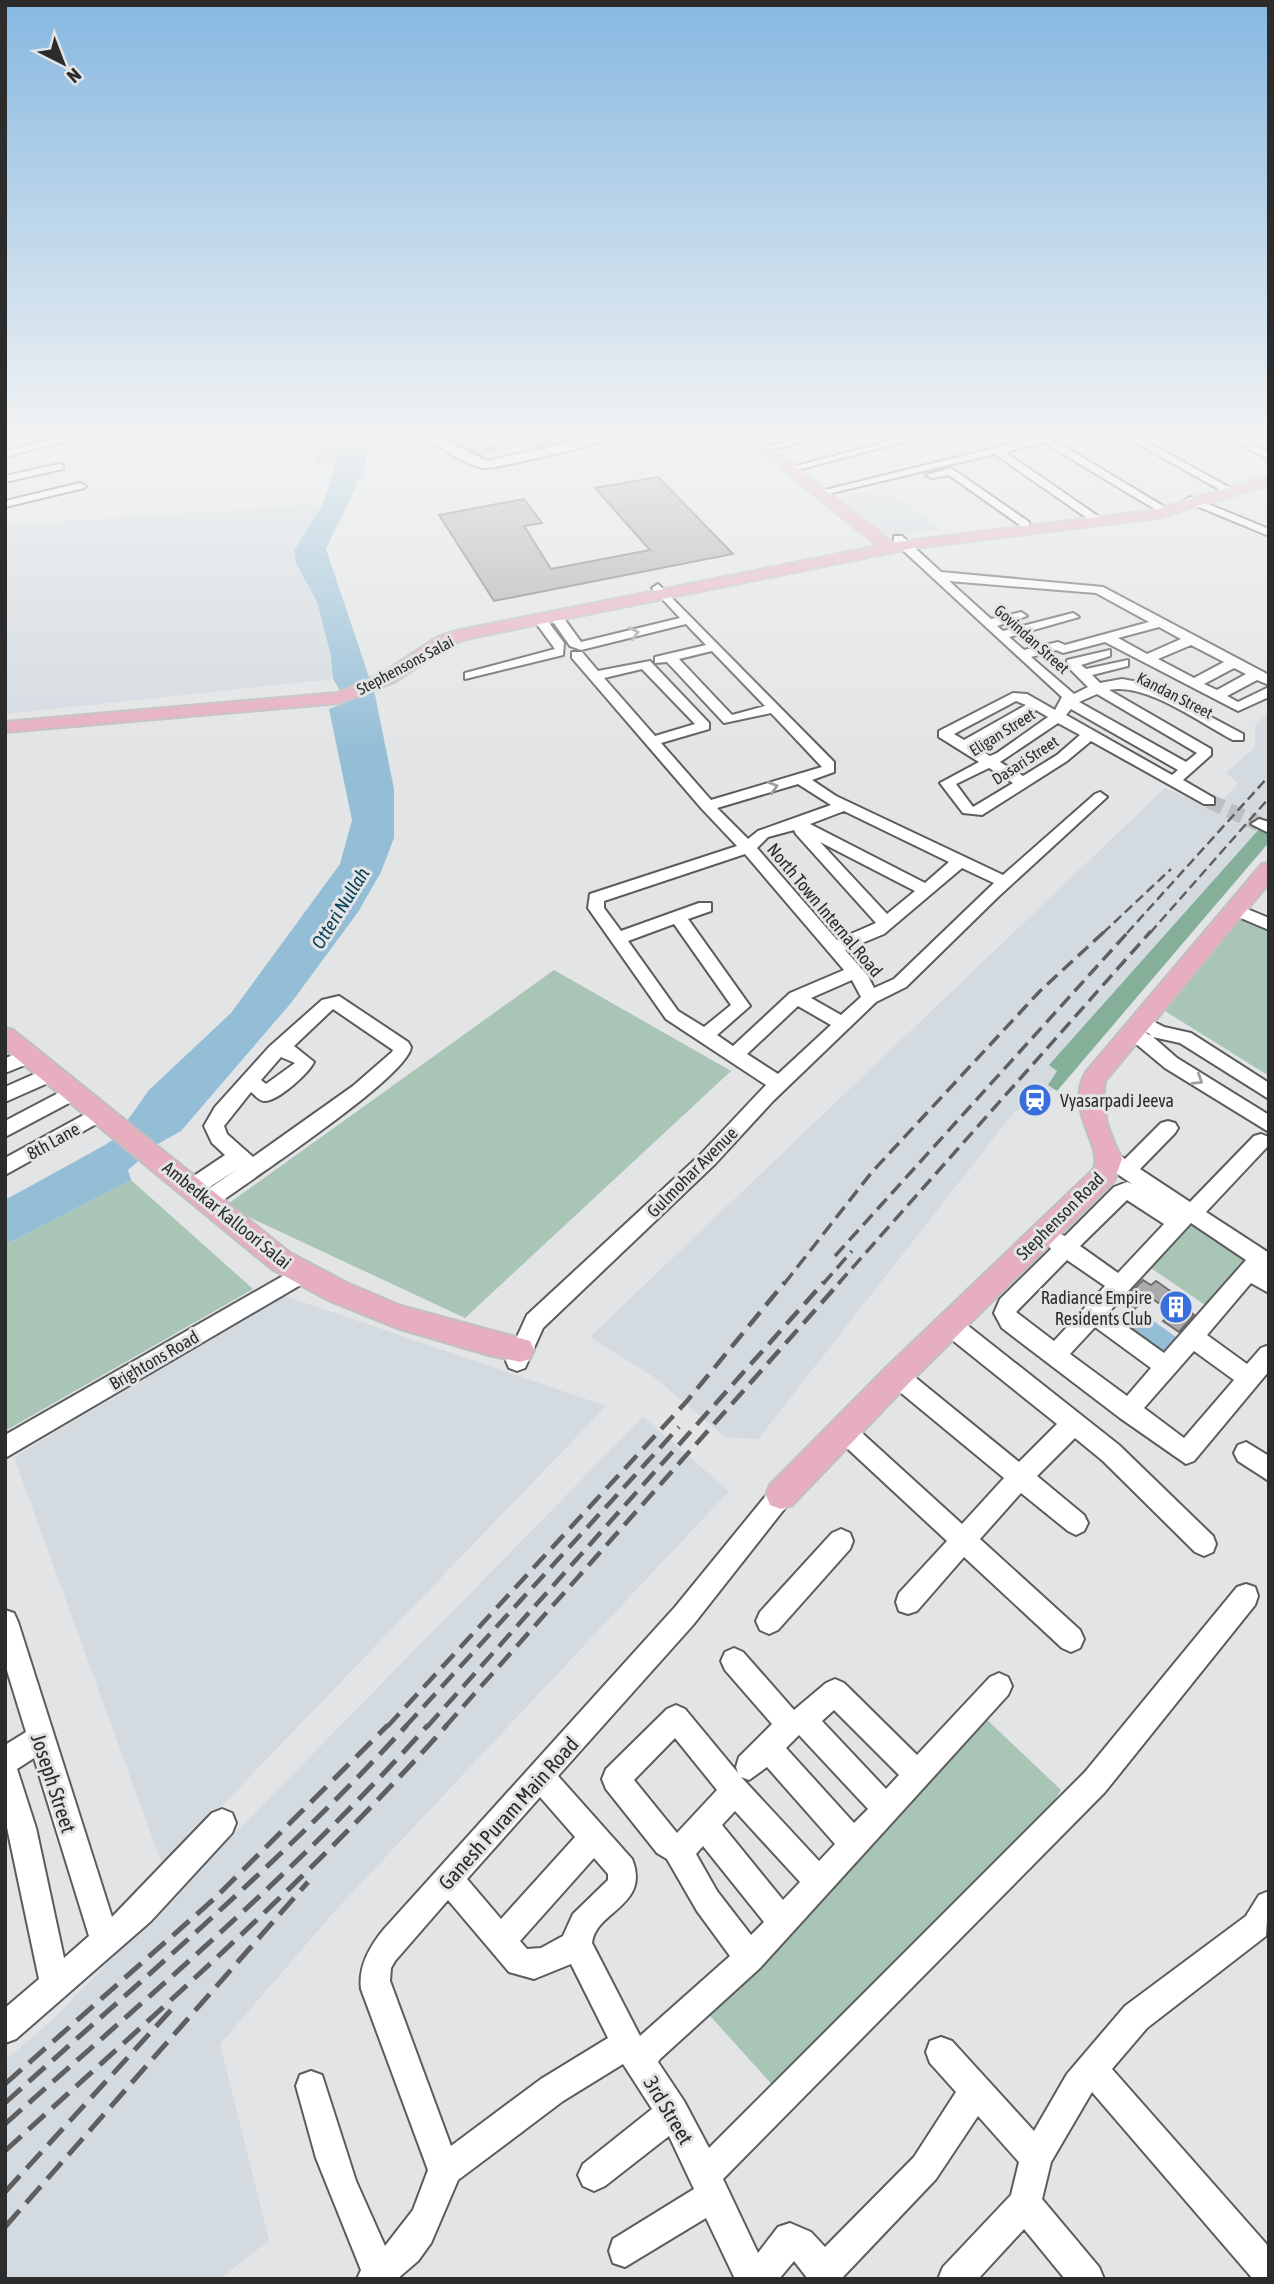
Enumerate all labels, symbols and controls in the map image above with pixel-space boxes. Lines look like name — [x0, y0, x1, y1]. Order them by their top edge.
north arrow — [28, 28, 98, 98]
text: N — [63, 64, 86, 88]
street label: Govindan Street — [991, 601, 1073, 677]
one-way arrow — [628, 627, 640, 641]
street label: Stephensons Salai — [353, 632, 457, 699]
street label: Kandan Street — [1134, 668, 1216, 722]
street label: Eligan Street — [966, 705, 1039, 760]
street label: Dasari Street — [989, 732, 1062, 788]
one-way arrow — [766, 781, 778, 795]
street label: North Town Internal Road — [763, 839, 887, 981]
water label: Otteri Nullah — [306, 863, 374, 953]
one-way arrow — [1190, 1072, 1203, 1085]
station icon: Vyasarpadi Jeeva — [1016, 1081, 1054, 1119]
place label: Vyasarpadi Jeeva — [1060, 1090, 1174, 1111]
street label: 8th Lane — [23, 1118, 83, 1164]
street label: Gulmohar Avenue — [642, 1122, 742, 1222]
street label: Ambedkar Kalloori Salai — [159, 1157, 295, 1273]
street label: Stephenson Road — [1012, 1168, 1108, 1264]
place label: Radiance Empire Residents Club — [1041, 1287, 1152, 1329]
building icon: Radiance Empire Residents Club — [1157, 1288, 1195, 1326]
street label: Brightons Road — [106, 1326, 202, 1394]
street label: Joseph Street — [27, 1730, 81, 1836]
street label: Ganesh Puram Main Road — [433, 1732, 583, 1894]
street label: 3rd Street — [639, 2072, 699, 2148]

